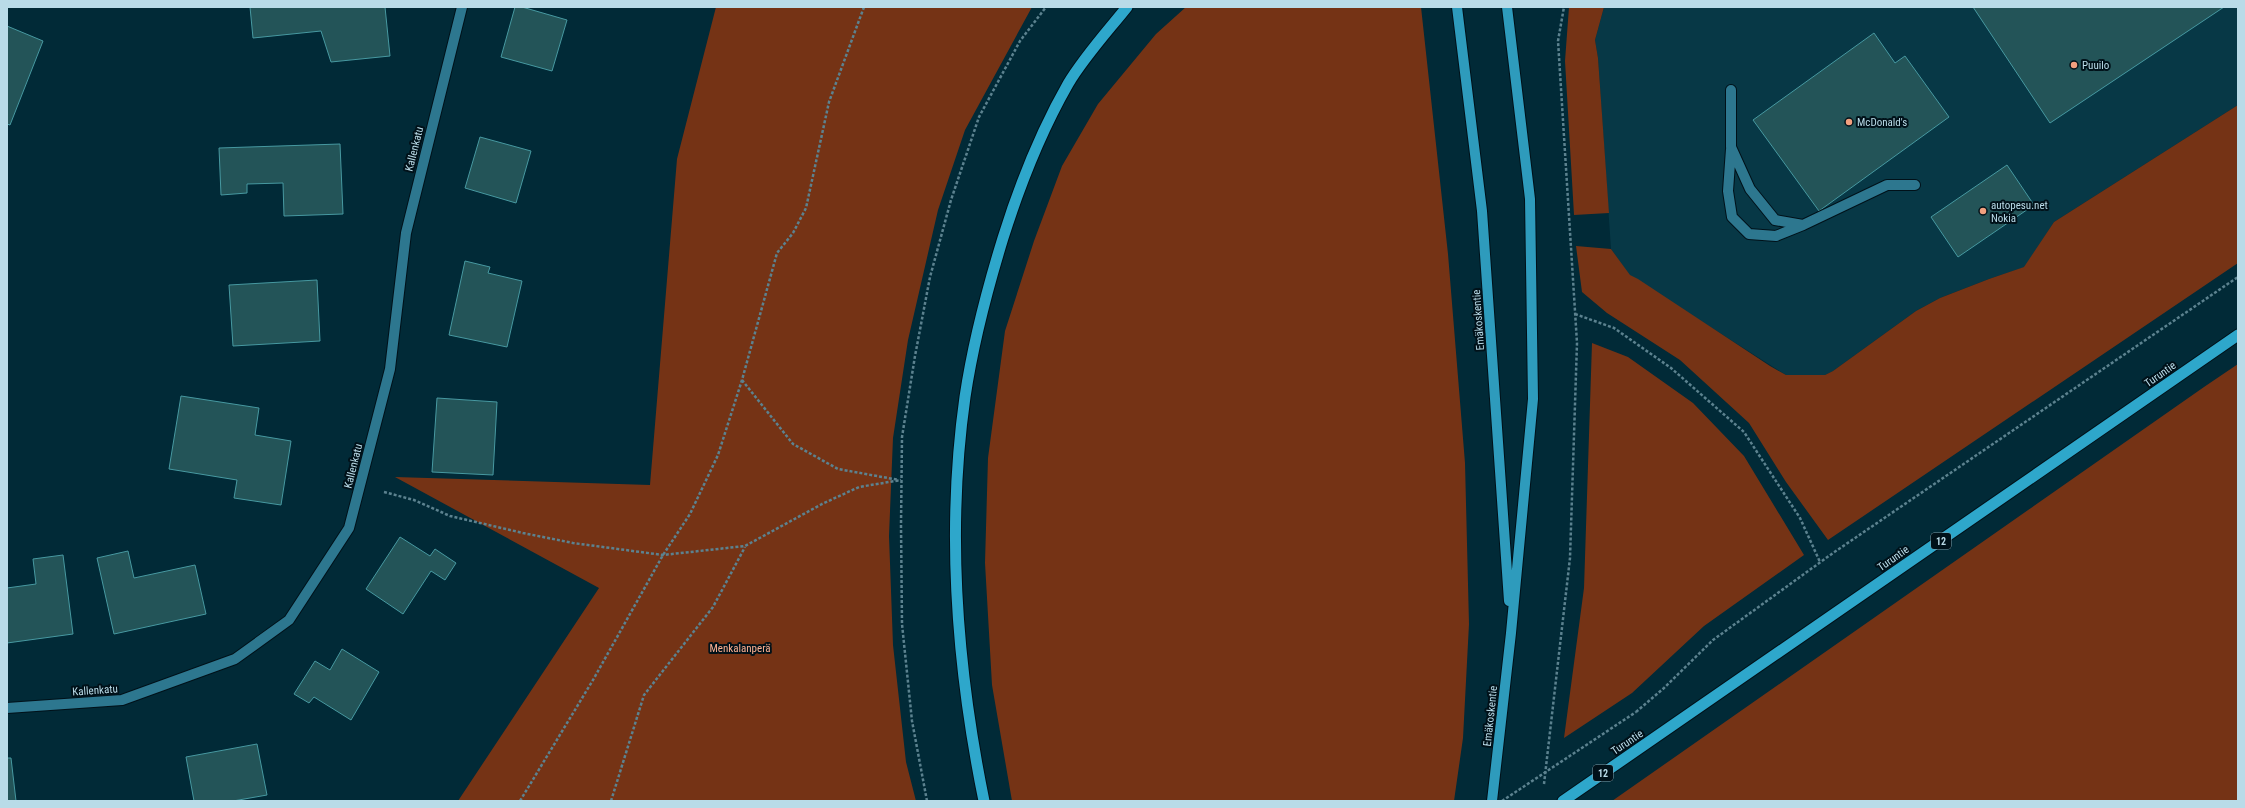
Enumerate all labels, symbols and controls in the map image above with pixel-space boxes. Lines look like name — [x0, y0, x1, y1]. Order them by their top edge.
place label: Puuilo — [2082, 59, 2110, 72]
marker: Puuilo — [2069, 60, 2079, 70]
place label: McDonald's — [1857, 116, 1907, 129]
marker: McDonald's — [1844, 117, 1854, 127]
street label: Kallenkatu — [403, 125, 426, 173]
place label: autopesu.net Nokia — [1991, 199, 2048, 225]
marker: autopesu.net Nokia — [1978, 206, 1988, 216]
street label: Emäkoskentie — [1470, 289, 1487, 351]
street label: Turuntie — [2142, 359, 2179, 390]
street label: Kallenkatu — [342, 442, 365, 490]
road number: 12 — [1931, 533, 1951, 549]
street label: Turuntie — [1875, 543, 1912, 574]
park label: Menkalanperä — [709, 642, 771, 655]
street label: Kallenkatu — [72, 682, 118, 699]
street label: Emäkoskentie — [1481, 685, 1500, 747]
street label: Turuntie — [1609, 727, 1646, 758]
road number: 12 — [1593, 765, 1613, 781]

